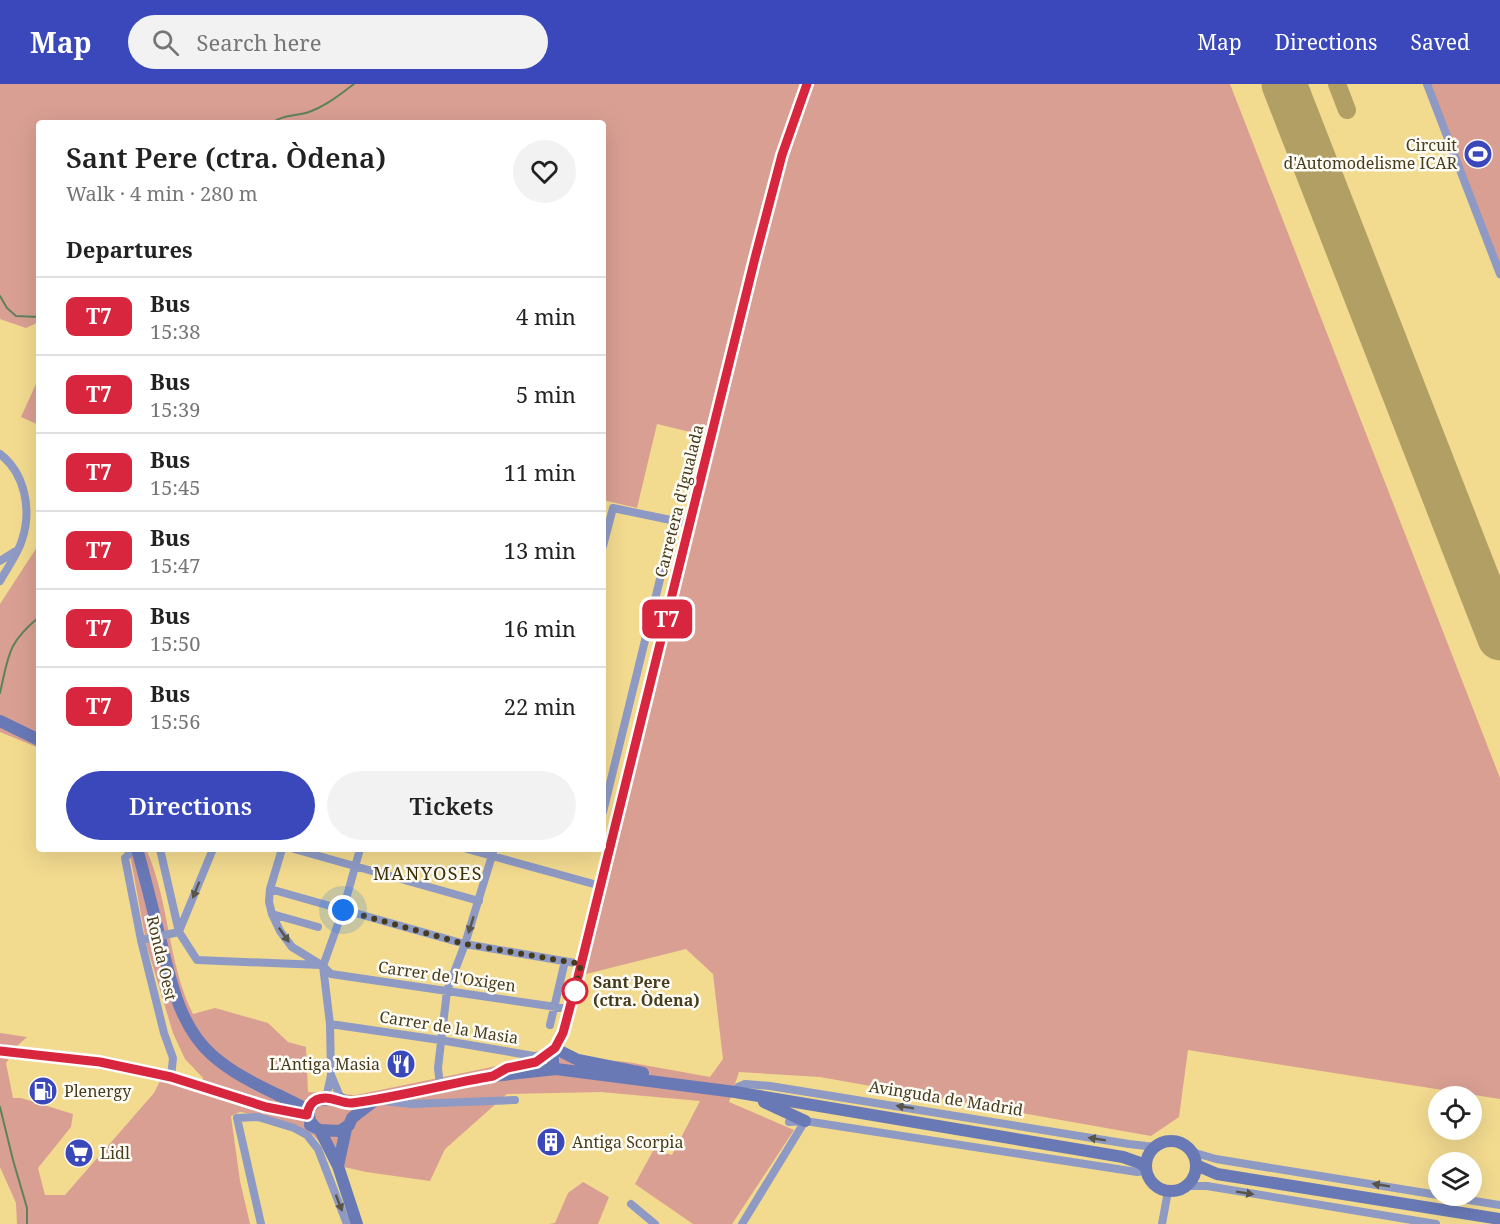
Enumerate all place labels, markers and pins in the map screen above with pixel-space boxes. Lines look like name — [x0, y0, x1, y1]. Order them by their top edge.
place label: Circuit d'Automodelisme ICAR — [1284, 134, 1457, 174]
sports icon: Circuit d'Automodelisme ICAR — [1462, 138, 1494, 170]
place label: Sant Pere (ctra. Òdena) — [593, 971, 700, 1011]
marker: Sant Pere (ctra. Òdena) — [562, 978, 588, 1004]
restaurant icon: L'Antiga Masia — [385, 1048, 417, 1080]
place label: L'Antiga Masia — [269, 1053, 380, 1075]
fuel station icon: Plenergy — [27, 1075, 59, 1107]
place label: Plenergy — [64, 1080, 132, 1102]
building icon: Antiga Scorpia — [535, 1126, 567, 1158]
place label: Antiga Scorpia — [572, 1131, 683, 1153]
supermarket icon: Lidl — [63, 1137, 95, 1169]
place label: Lidl — [100, 1142, 130, 1164]

